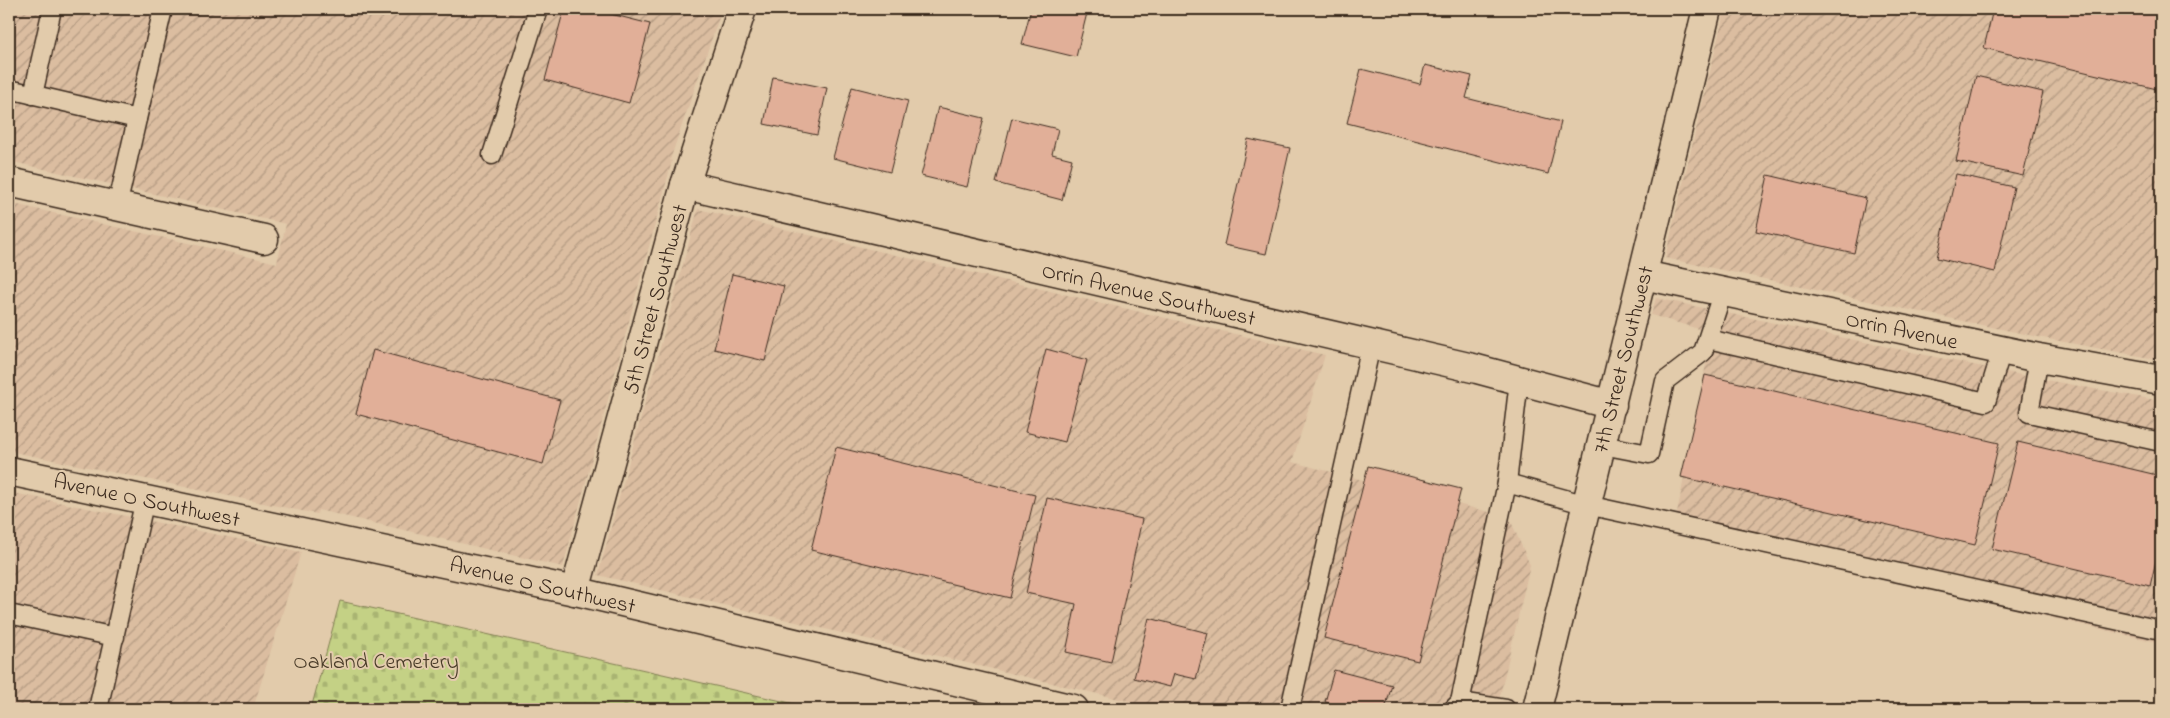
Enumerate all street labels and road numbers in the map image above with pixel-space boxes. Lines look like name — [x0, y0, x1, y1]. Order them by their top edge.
street label: 5th Street Southwest — [616, 201, 698, 398]
street label: Orrin Avenue Southwest — [1038, 256, 1259, 336]
street label: 7th Street Southwest — [1586, 262, 1664, 457]
street label: Orrin Avenue — [1842, 304, 1961, 359]
street label: Avenue O Southwest — [50, 467, 243, 537]
street label: Avenue O Southwest — [446, 550, 639, 624]

